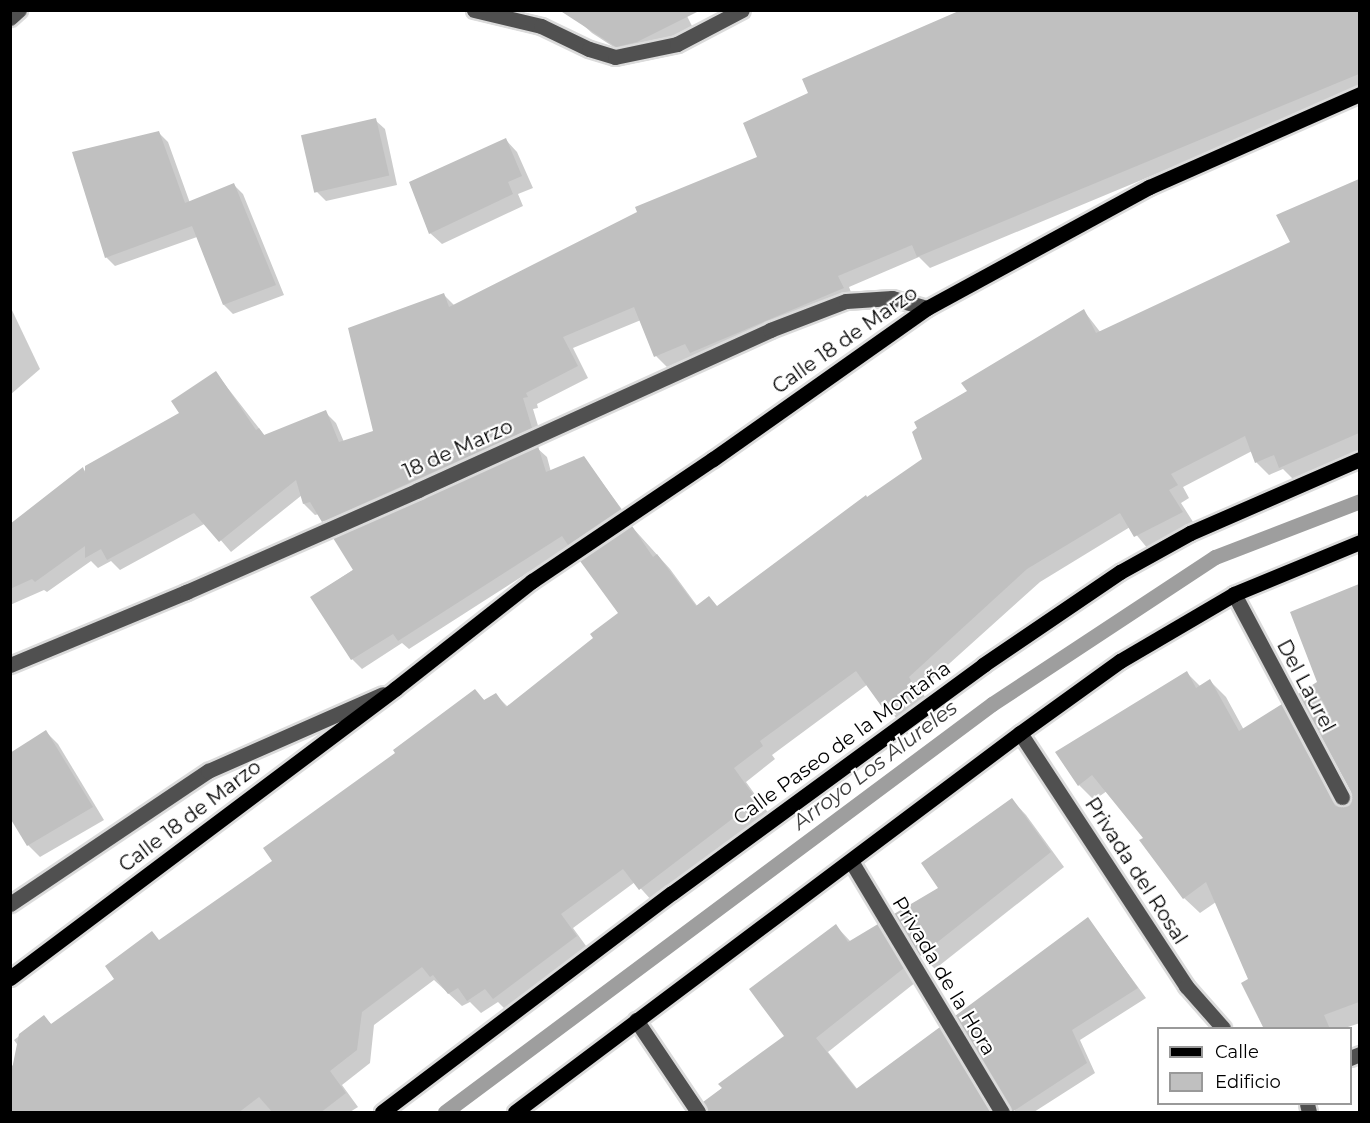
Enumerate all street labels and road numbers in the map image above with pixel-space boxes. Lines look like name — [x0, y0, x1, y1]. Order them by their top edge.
street label: Calle 18 de Marzo — [768, 281, 922, 399]
street label: 18 de Marzo — [399, 414, 517, 484]
street label: Del Laurel — [1272, 636, 1340, 736]
street label: Calle Paseo de la Montaña — [729, 656, 955, 830]
street label: Calle 18 de Marzo — [114, 755, 266, 877]
street label: Privada del Rosal — [1080, 793, 1192, 949]
street label: Privada de la Hora — [887, 892, 1001, 1060]

